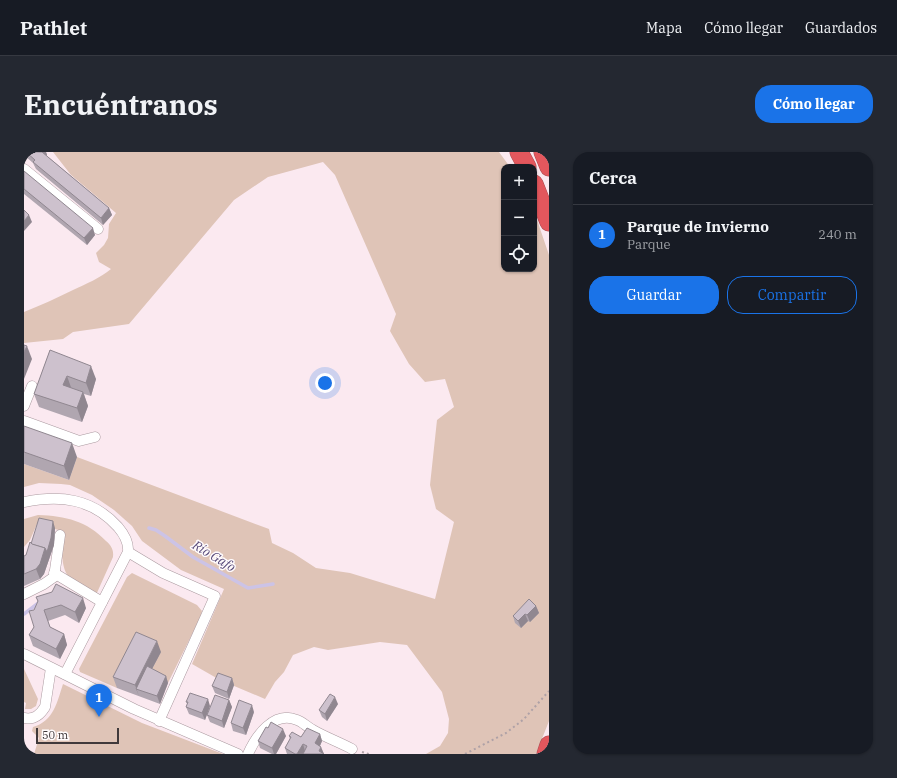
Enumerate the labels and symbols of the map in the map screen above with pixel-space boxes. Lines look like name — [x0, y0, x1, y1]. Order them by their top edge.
your location — [315, 373, 335, 393]
water label: Río Gafo — [188, 536, 239, 575]
pin: 1 — [86, 684, 112, 717]
scale bar — [36, 726, 119, 745]

